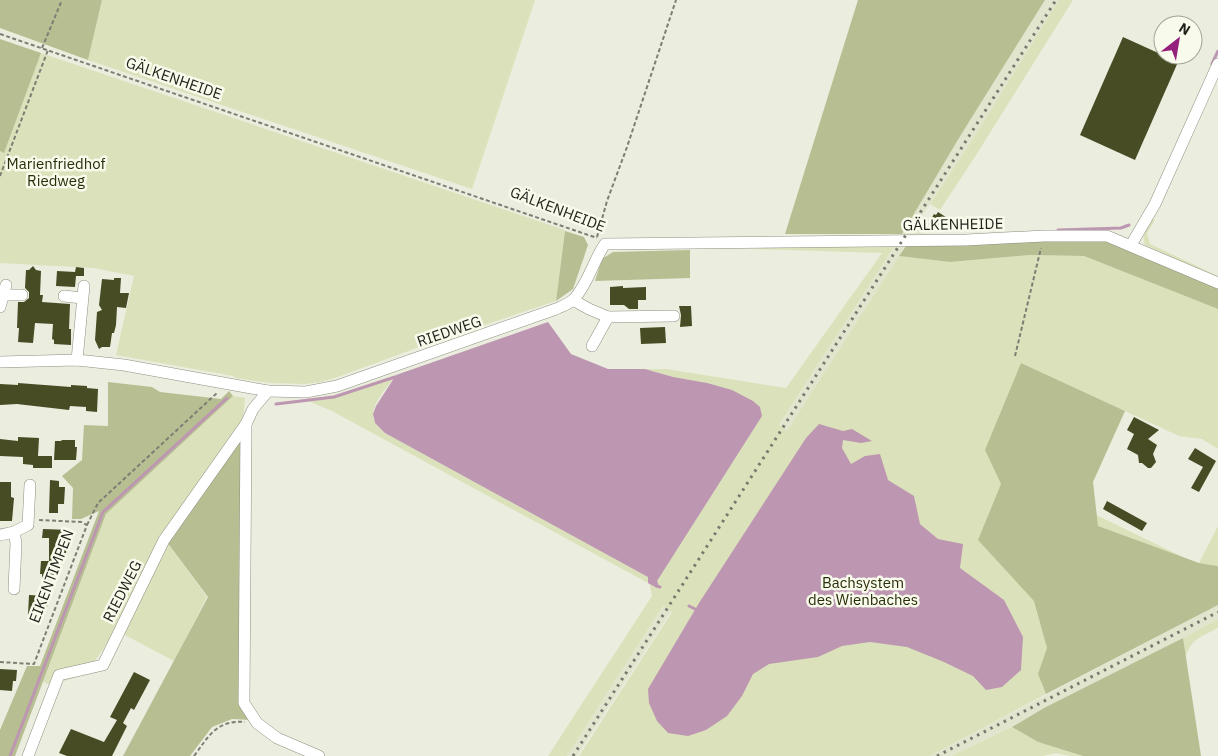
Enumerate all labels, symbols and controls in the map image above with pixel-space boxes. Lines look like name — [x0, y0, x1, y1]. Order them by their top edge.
north arrow — [1153, 15, 1203, 65]
text: N — [1176, 19, 1194, 39]
street label: GÄLKENHEIDE — [123, 53, 225, 103]
park label: Marienfriedhof Riedweg — [7, 154, 106, 190]
street label: GÄLKENHEIDE — [508, 182, 608, 236]
street label: GÄLKENHEIDE — [903, 214, 1003, 234]
street label: RIEDWEG — [414, 311, 484, 351]
street label: EIKENTIMPEN — [24, 527, 78, 625]
street label: RIEDWEG — [98, 557, 146, 625]
park label: Bachsystem des Wienbaches — [808, 573, 918, 609]

